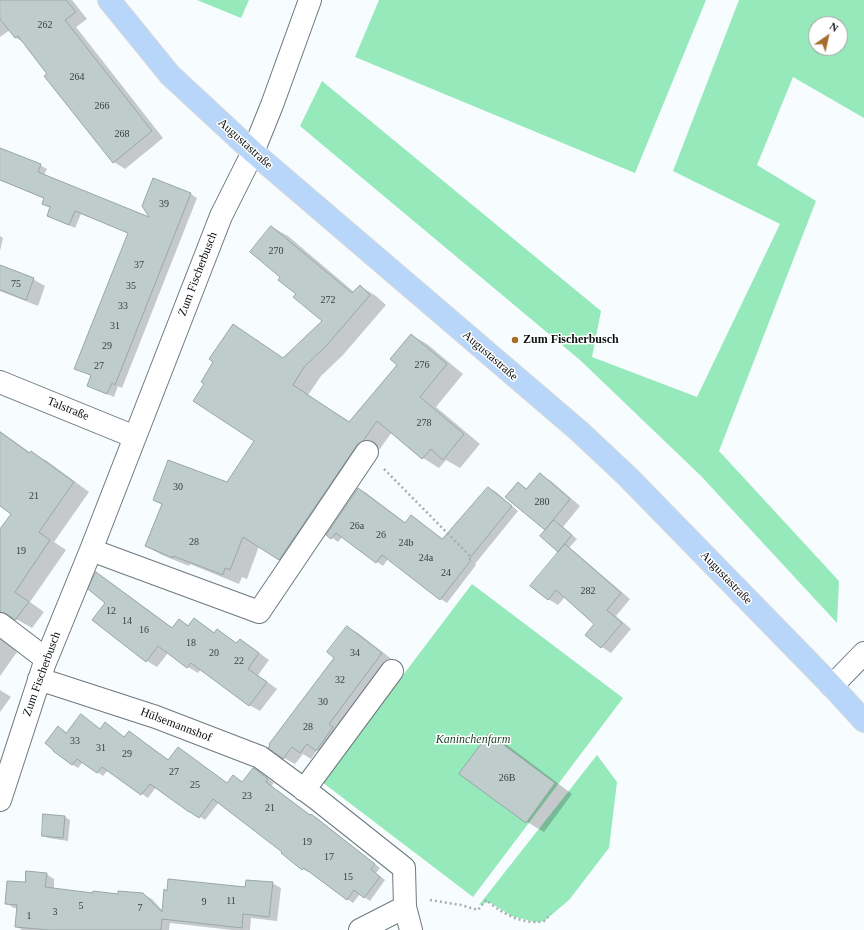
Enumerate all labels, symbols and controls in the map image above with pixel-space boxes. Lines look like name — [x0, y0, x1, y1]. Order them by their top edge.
north arrow — [808, 16, 848, 56]
house number: 262 — [38, 19, 52, 31]
text: N — [827, 20, 841, 34]
house number: 264 — [70, 71, 84, 83]
house number: 266 — [94, 100, 110, 112]
street label: Augustastraße — [215, 116, 275, 172]
house number: 268 — [114, 128, 130, 140]
house number: 39 — [159, 198, 169, 210]
street label: Zum Fischerbusch — [175, 230, 221, 318]
house number: 270 — [268, 245, 284, 257]
house number: 37 — [134, 259, 144, 271]
house number: 75 — [11, 278, 21, 290]
house number: 35 — [126, 280, 136, 292]
house number: 272 — [320, 294, 336, 306]
house number: 33 — [118, 300, 128, 312]
house number: 31 — [110, 320, 120, 332]
street label: Augustastraße — [459, 328, 521, 384]
place label: Zum Fischerbusch — [523, 333, 619, 347]
marker: Zum Fischerbusch — [510, 335, 520, 345]
house number: 29 — [102, 340, 112, 352]
house number: 276 — [414, 359, 430, 371]
house number: 27 — [94, 360, 104, 372]
street label: Talstraße — [45, 394, 91, 424]
house number: 278 — [416, 417, 432, 429]
house number: 30 — [173, 481, 183, 493]
house number: 21 — [29, 490, 39, 502]
house number: 280 — [534, 496, 550, 508]
house number: 26a — [350, 520, 364, 532]
house number: 26 — [376, 529, 386, 541]
house number: 28 — [189, 536, 199, 548]
house number: 24b — [398, 537, 414, 549]
house number: 19 — [16, 545, 26, 557]
street label: Augustastraße — [697, 548, 755, 608]
house number: 24a — [419, 552, 433, 564]
house number: 24 — [441, 567, 451, 579]
house number: 282 — [580, 585, 596, 597]
house number: 12 — [106, 605, 116, 617]
house number: 14 — [122, 615, 132, 627]
house number: 16 — [139, 624, 149, 636]
street label: Zum Fischerbusch — [20, 630, 64, 718]
house number: 18 — [186, 637, 196, 649]
house number: 20 — [209, 647, 219, 659]
house number: 34 — [350, 647, 360, 659]
house number: 22 — [234, 655, 244, 667]
house number: 32 — [335, 674, 345, 686]
house number: 30 — [318, 696, 328, 708]
street label: Hülsemannshof — [138, 705, 214, 745]
house number: 28 — [303, 721, 313, 733]
park label: Kaninchenfarm — [436, 733, 510, 747]
house number: 33 — [70, 735, 80, 747]
house number: 31 — [96, 742, 106, 754]
house number: 29 — [122, 748, 132, 760]
house number: 27 — [169, 766, 179, 778]
house number: 26B — [499, 772, 515, 784]
house number: 25 — [190, 779, 200, 791]
house number: 23 — [242, 790, 252, 802]
house number: 21 — [265, 802, 275, 814]
house number: 19 — [302, 836, 312, 848]
house number: 17 — [324, 851, 334, 863]
house number: 15 — [343, 871, 353, 883]
house number: 11 — [226, 895, 236, 907]
house number: 9 — [202, 896, 206, 908]
house number: 5 — [78, 900, 84, 912]
house number: 7 — [138, 902, 142, 914]
house number: 3 — [52, 906, 58, 918]
house number: 1 — [26, 910, 32, 922]

